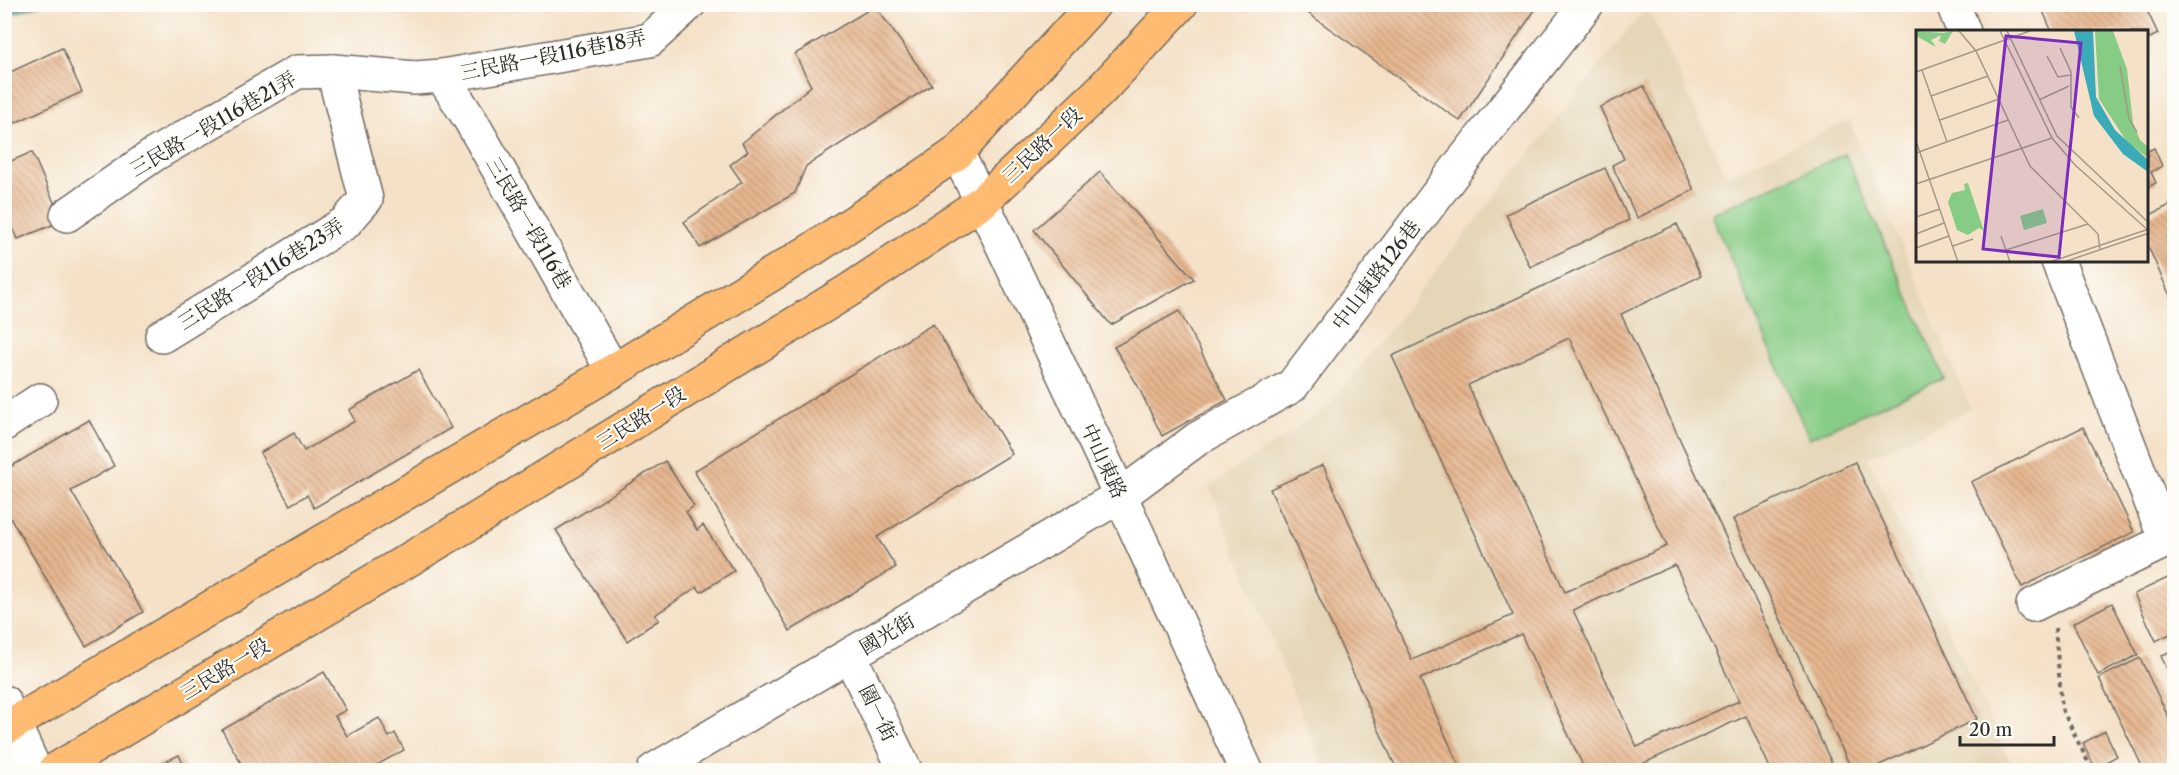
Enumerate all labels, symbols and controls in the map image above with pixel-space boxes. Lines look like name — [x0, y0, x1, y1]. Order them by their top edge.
street label: 三民路一段116巷18弄 — [458, 25, 648, 85]
inset map — [1916, 30, 2149, 262]
street label: 三民路一段116巷21弄 — [125, 66, 301, 182]
street label: 三民路一段 — [997, 102, 1087, 188]
street label: 三民路一段116巷 — [481, 153, 577, 293]
street label: 三民路一段116巷23弄 — [174, 213, 348, 335]
street label: 中山東路126巷 — [1327, 215, 1425, 335]
street label: 三民路一段 — [592, 381, 690, 455]
street label: 中山東路 — [1076, 420, 1132, 502]
street label: 國光街 — [855, 608, 919, 660]
street label: 三民路一段 — [176, 633, 274, 705]
street label: 園一街 — [854, 681, 902, 745]
scale bar — [1960, 709, 2054, 747]
text: 20 m — [1969, 719, 2013, 741]

